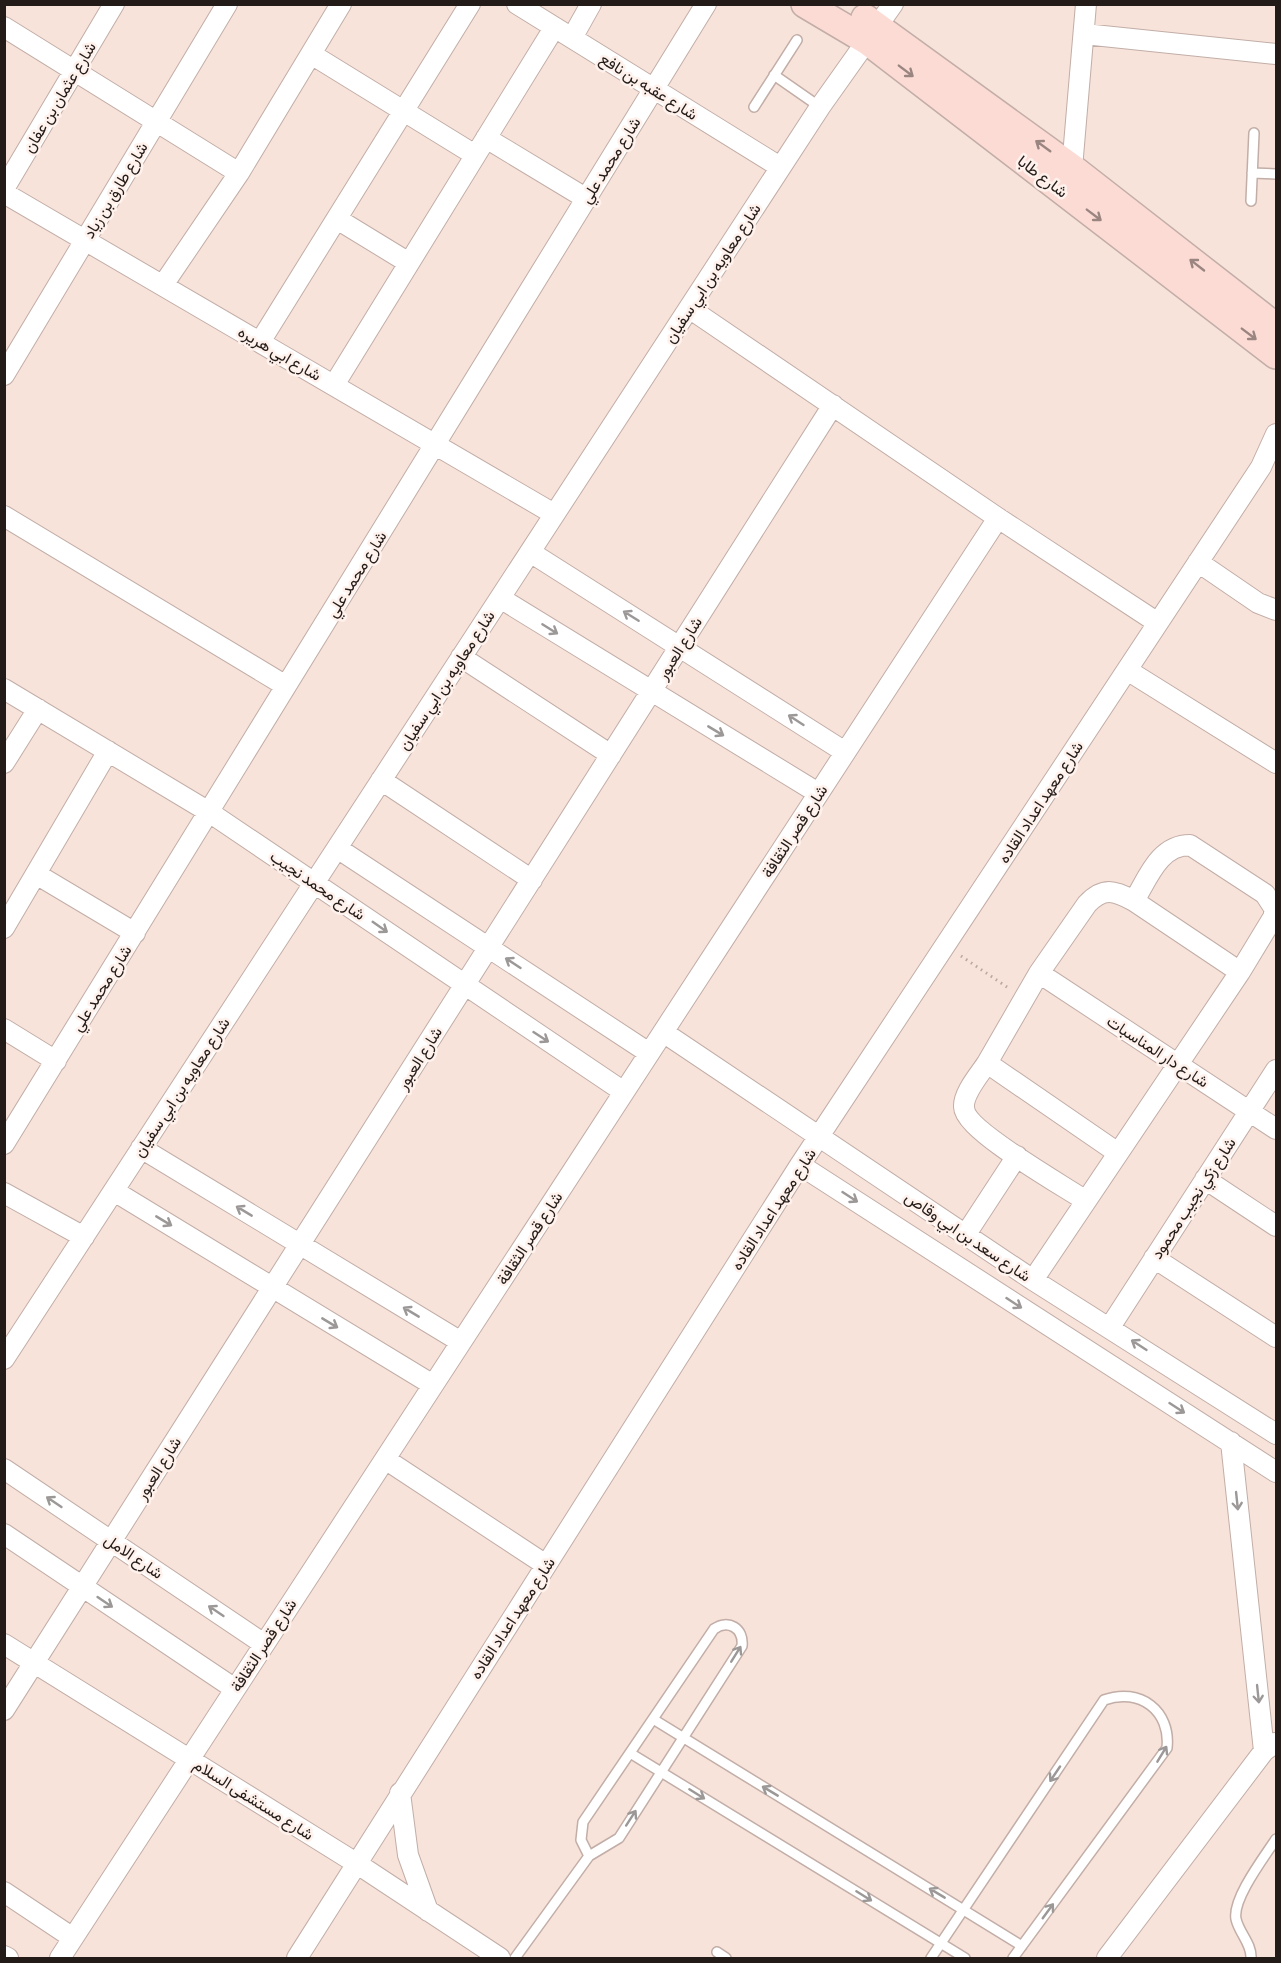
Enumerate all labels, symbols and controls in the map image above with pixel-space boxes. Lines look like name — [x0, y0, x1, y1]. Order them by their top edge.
street label: شارع عثمان بن عفان — [20, 39, 102, 157]
street label: شارع عقبه بن نافع — [595, 50, 701, 126]
one-way arrow — [898, 64, 914, 77]
street label: شارع محمد علي — [577, 114, 648, 209]
street label: شارع طارق بن زياد — [80, 139, 153, 243]
one-way arrow — [1035, 140, 1051, 153]
street label: شارع طابا — [1013, 152, 1071, 203]
street label: شارع معاويه بن ابي سفيان — [661, 200, 768, 349]
one-way arrow — [1086, 209, 1102, 221]
one-way arrow — [1189, 259, 1205, 272]
street label: شارع ابي هريره — [233, 323, 324, 388]
one-way arrow — [1241, 327, 1257, 340]
street label: شارع محمد علي — [323, 528, 394, 623]
street label: شارع معاويه بن ابي سفيان — [395, 607, 502, 756]
one-way arrow — [623, 609, 640, 621]
street label: شارع العبور — [653, 614, 708, 685]
one-way arrow — [541, 623, 558, 635]
one-way arrow — [788, 714, 805, 726]
one-way arrow — [707, 725, 724, 737]
street label: شارع معهد اعداد القاده — [995, 738, 1089, 868]
street label: شارع قصر الثقافة — [758, 782, 833, 882]
street label: شارع محمد نجيب — [265, 847, 368, 926]
one-way arrow — [371, 921, 387, 933]
street label: شارع محمد علي — [68, 942, 139, 1037]
one-way arrow — [505, 957, 522, 969]
street label: شارع دار المناسبات — [1102, 1012, 1212, 1093]
street label: شارع معاويه بن ابي سفيان — [130, 1014, 237, 1163]
street label: شارع العبور — [393, 1024, 448, 1095]
one-way arrow — [532, 1031, 549, 1043]
street label: شارع زكي نجيب محمود — [1148, 1135, 1243, 1265]
street label: شارع معهد اعداد القاده — [728, 1145, 822, 1275]
street label: شارع سعد بن ابي وقاص — [899, 1188, 1034, 1289]
street label: شارع قصر الثقافة — [493, 1189, 568, 1289]
one-way arrow — [841, 1191, 857, 1203]
one-way arrow — [236, 1204, 253, 1216]
one-way arrow — [155, 1216, 172, 1228]
one-way arrow — [1005, 1296, 1022, 1309]
one-way arrow — [403, 1305, 420, 1317]
one-way arrow — [321, 1317, 338, 1329]
one-way arrow — [1131, 1339, 1148, 1351]
one-way arrow — [1169, 1402, 1186, 1415]
street label: شارع العبور — [132, 1434, 187, 1505]
one-way arrow — [1232, 1490, 1243, 1510]
one-way arrow — [46, 1496, 63, 1508]
street label: شارع الامل — [100, 1531, 166, 1585]
street label: شارع معهد اعداد القاده — [467, 1554, 561, 1684]
one-way arrow — [97, 1596, 113, 1608]
street label: شارع قصر الثقافة — [227, 1596, 302, 1696]
one-way arrow — [208, 1605, 225, 1617]
one-way arrow — [731, 1646, 743, 1663]
one-way arrow — [1253, 1684, 1264, 1704]
one-way arrow — [1157, 1746, 1169, 1763]
street label: شارع مستشفى السلام — [189, 1756, 317, 1846]
one-way arrow — [1049, 1765, 1061, 1782]
one-way arrow — [762, 1785, 779, 1797]
one-way arrow — [689, 1788, 706, 1801]
one-way arrow — [626, 1810, 638, 1827]
one-way arrow — [929, 1887, 946, 1899]
one-way arrow — [855, 1891, 872, 1903]
one-way arrow — [1041, 1904, 1054, 1920]

